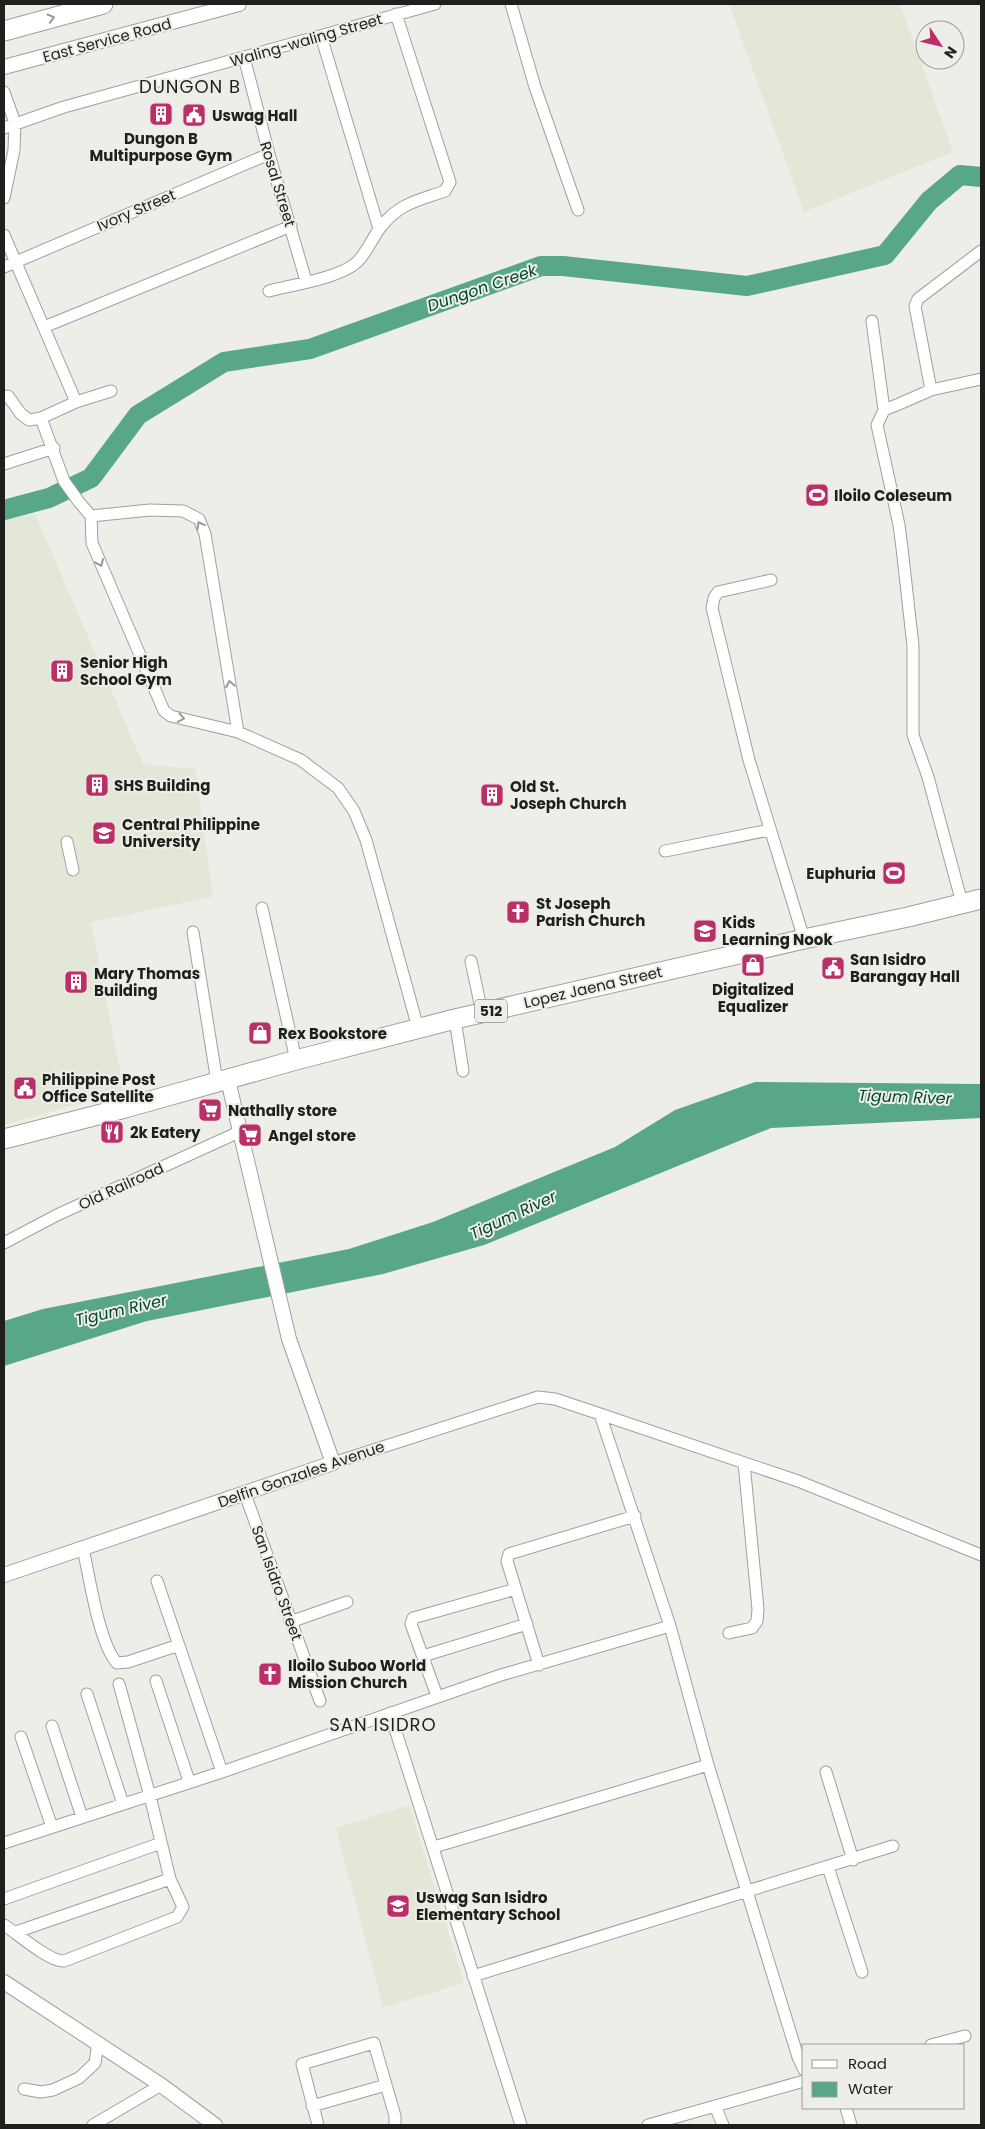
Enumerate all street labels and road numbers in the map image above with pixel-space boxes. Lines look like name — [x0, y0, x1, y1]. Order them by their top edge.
street label: Waling-waling Street — [227, 8, 385, 72]
street label: East Service Road — [40, 13, 174, 67]
street label: Rosal Street — [255, 139, 301, 229]
street label: Ivory Street — [93, 184, 179, 236]
street label: Lopez Jaena Street — [522, 961, 664, 1013]
road number: 512 — [475, 999, 507, 1022]
street label: Old Railroad — [75, 1157, 167, 1215]
street label: Delfin Gonzales Avenue — [215, 1436, 387, 1512]
street label: San Isidro Street — [246, 1523, 308, 1643]

